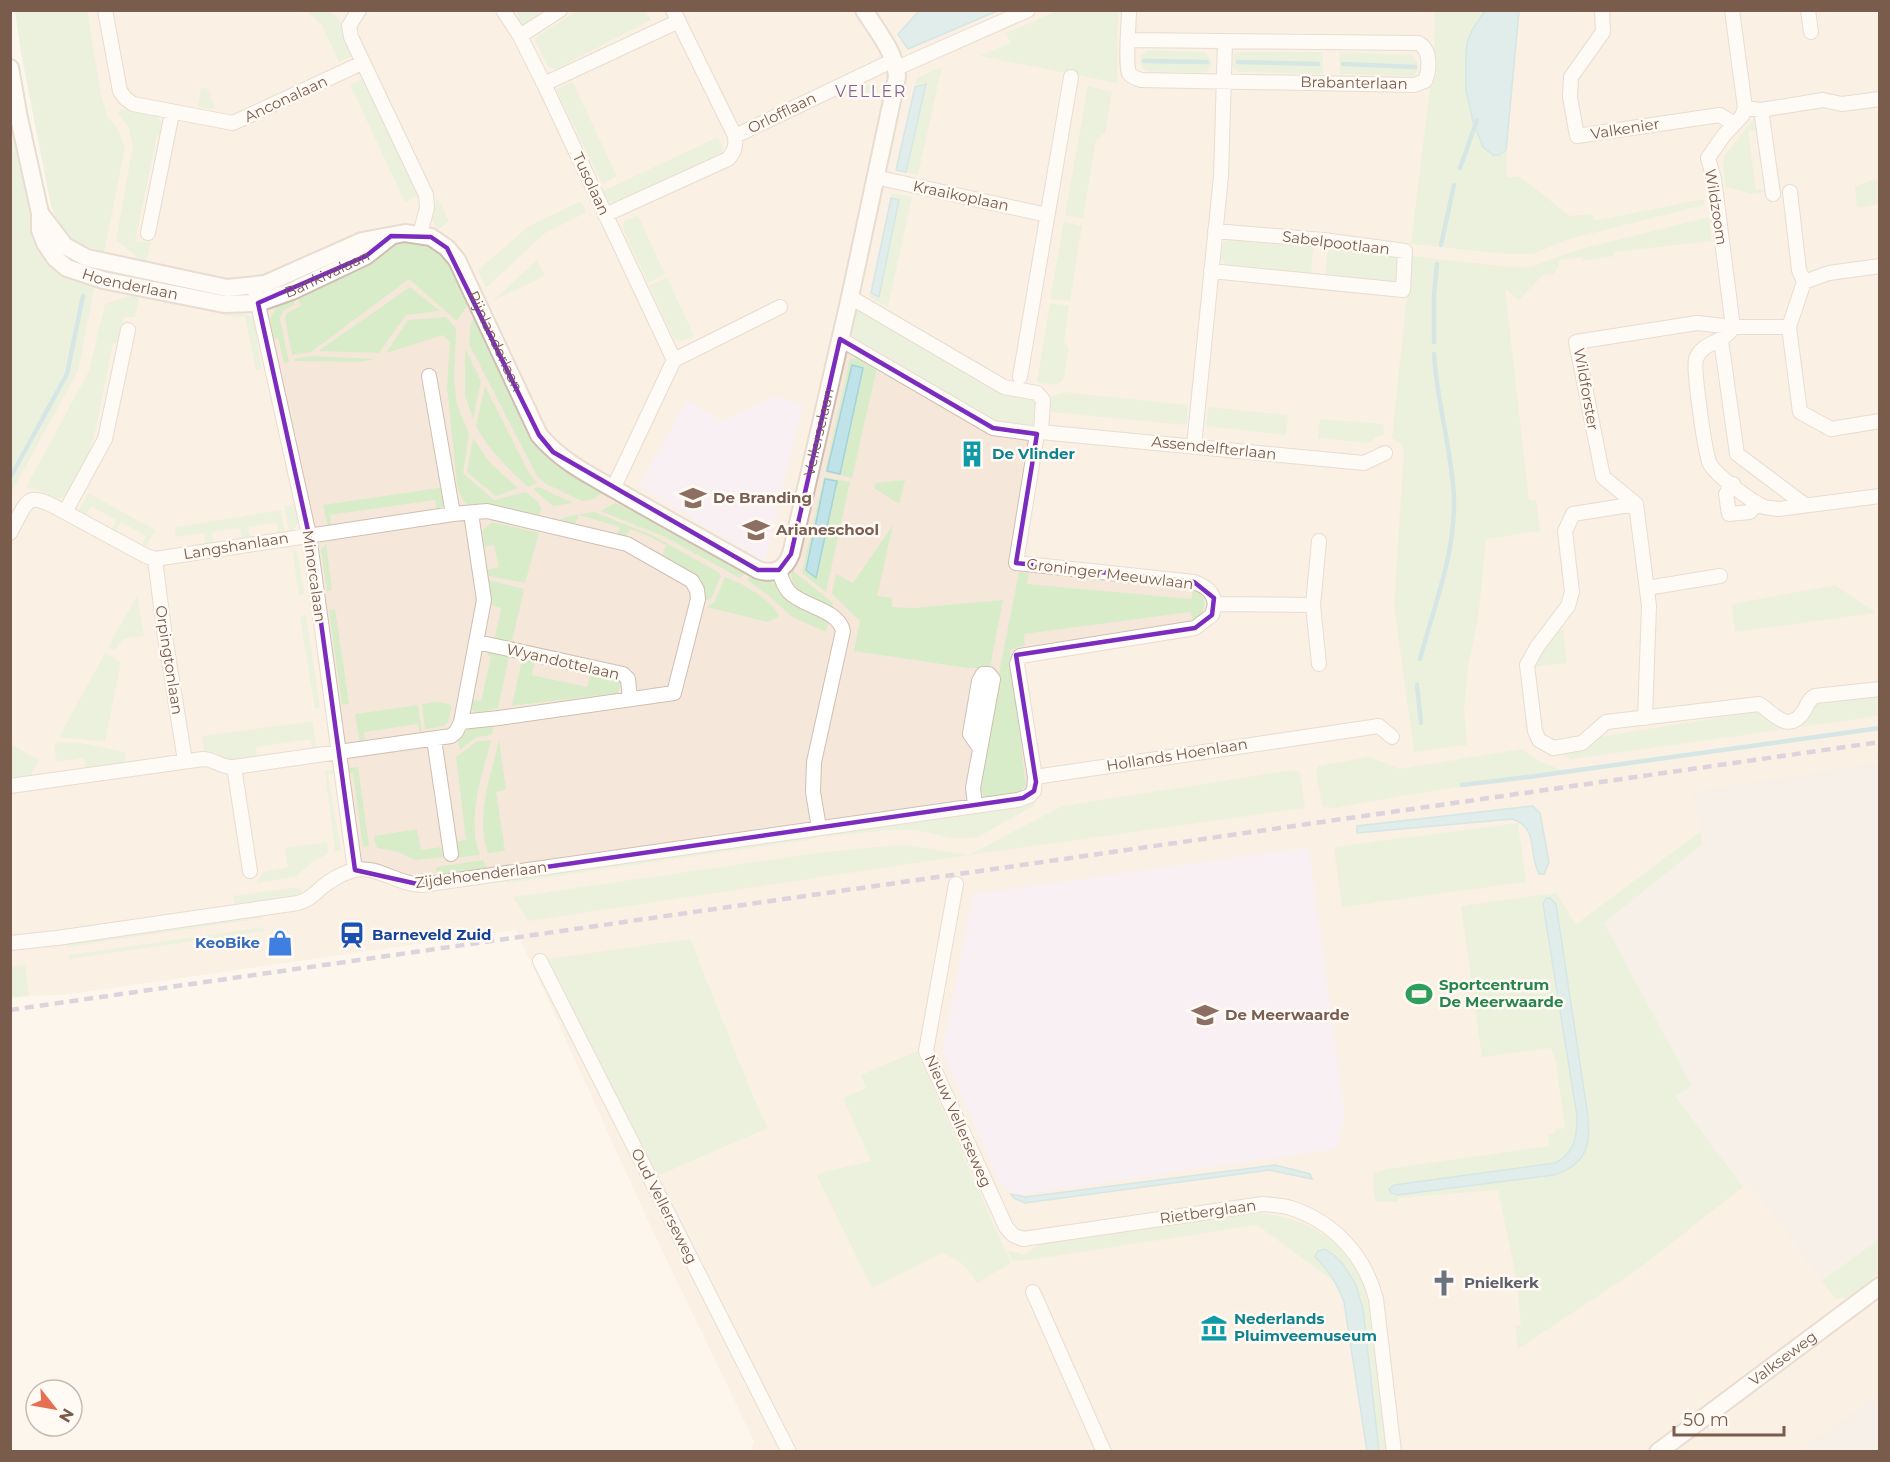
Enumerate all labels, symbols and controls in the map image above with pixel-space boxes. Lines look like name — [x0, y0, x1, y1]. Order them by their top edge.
street label: Anconalaan — [241, 71, 330, 126]
street label: Brabanterlaan — [1300, 72, 1408, 93]
district label: VELLER — [835, 82, 907, 101]
street label: Orlofflaan — [744, 88, 819, 137]
street label: Valkenier — [1589, 114, 1661, 143]
street label: Tusolaan — [569, 149, 614, 218]
street label: Wildzoom — [1701, 167, 1732, 246]
street label: Kraaikoplaan — [911, 176, 1011, 215]
street label: Sabelpootlaan — [1281, 226, 1391, 259]
street label: Bankivalaan — [282, 246, 373, 302]
street label: Hoenderlaan — [80, 264, 180, 304]
street label: Rijnlanderlaan — [464, 288, 527, 395]
street label: Wildforster — [1570, 346, 1603, 432]
street label: Vellerselaan — [799, 386, 838, 478]
street label: Assendelfterlaan — [1151, 431, 1277, 464]
building icon: De Vlinder — [957, 439, 987, 469]
place label: De Vlinder — [992, 444, 1076, 463]
school or university icon: De Branding — [678, 483, 708, 513]
place label: De Branding — [713, 488, 812, 507]
school or university icon: Arianeschool — [741, 515, 771, 545]
place label: Arianeschool — [775, 520, 879, 539]
street label: Langshanlaan — [182, 528, 290, 563]
street label: Minorcalaan — [299, 529, 330, 623]
street label: Groninger Meeuwlaan — [1026, 554, 1195, 593]
street label: Orpingtonlaan — [151, 604, 188, 716]
street label: Wyandottelaan — [505, 639, 622, 684]
street label: Hollands Hoenlaan — [1105, 734, 1249, 775]
street label: Zijdehoenderlaan — [414, 857, 548, 892]
station icon: Barneveld Zuid — [337, 920, 367, 950]
place label: Barneveld Zuid — [372, 925, 491, 944]
shop icon: KeoBike — [265, 928, 295, 958]
place label: KeoBike — [195, 933, 260, 952]
place label: Sportcentrum De Meerwaarde — [1439, 975, 1563, 1011]
sports icon: Sportcentrum De Meerwaarde — [1404, 979, 1434, 1009]
school or university icon: De Meerwaarde — [1190, 1000, 1220, 1030]
place label: De Meerwaarde — [1225, 1005, 1349, 1024]
street label: Nieuw Vellerseweg — [921, 1052, 996, 1190]
street label: Oud Vellerseweg — [627, 1145, 702, 1267]
street label: Rietberglaan — [1158, 1195, 1257, 1228]
church icon: Pnielkerk — [1429, 1268, 1459, 1298]
place label: Pnielkerk — [1464, 1273, 1539, 1292]
place label: Nederlands Pluimveemuseum — [1234, 1309, 1377, 1345]
museum icon: Nederlands Pluimveemuseum — [1199, 1313, 1229, 1343]
street label: Valkseweg — [1745, 1327, 1820, 1390]
north arrow — [24, 1378, 84, 1438]
scale bar — [1674, 1399, 1784, 1437]
text: N — [55, 1405, 78, 1426]
text: 50 m — [1683, 1409, 1729, 1431]

